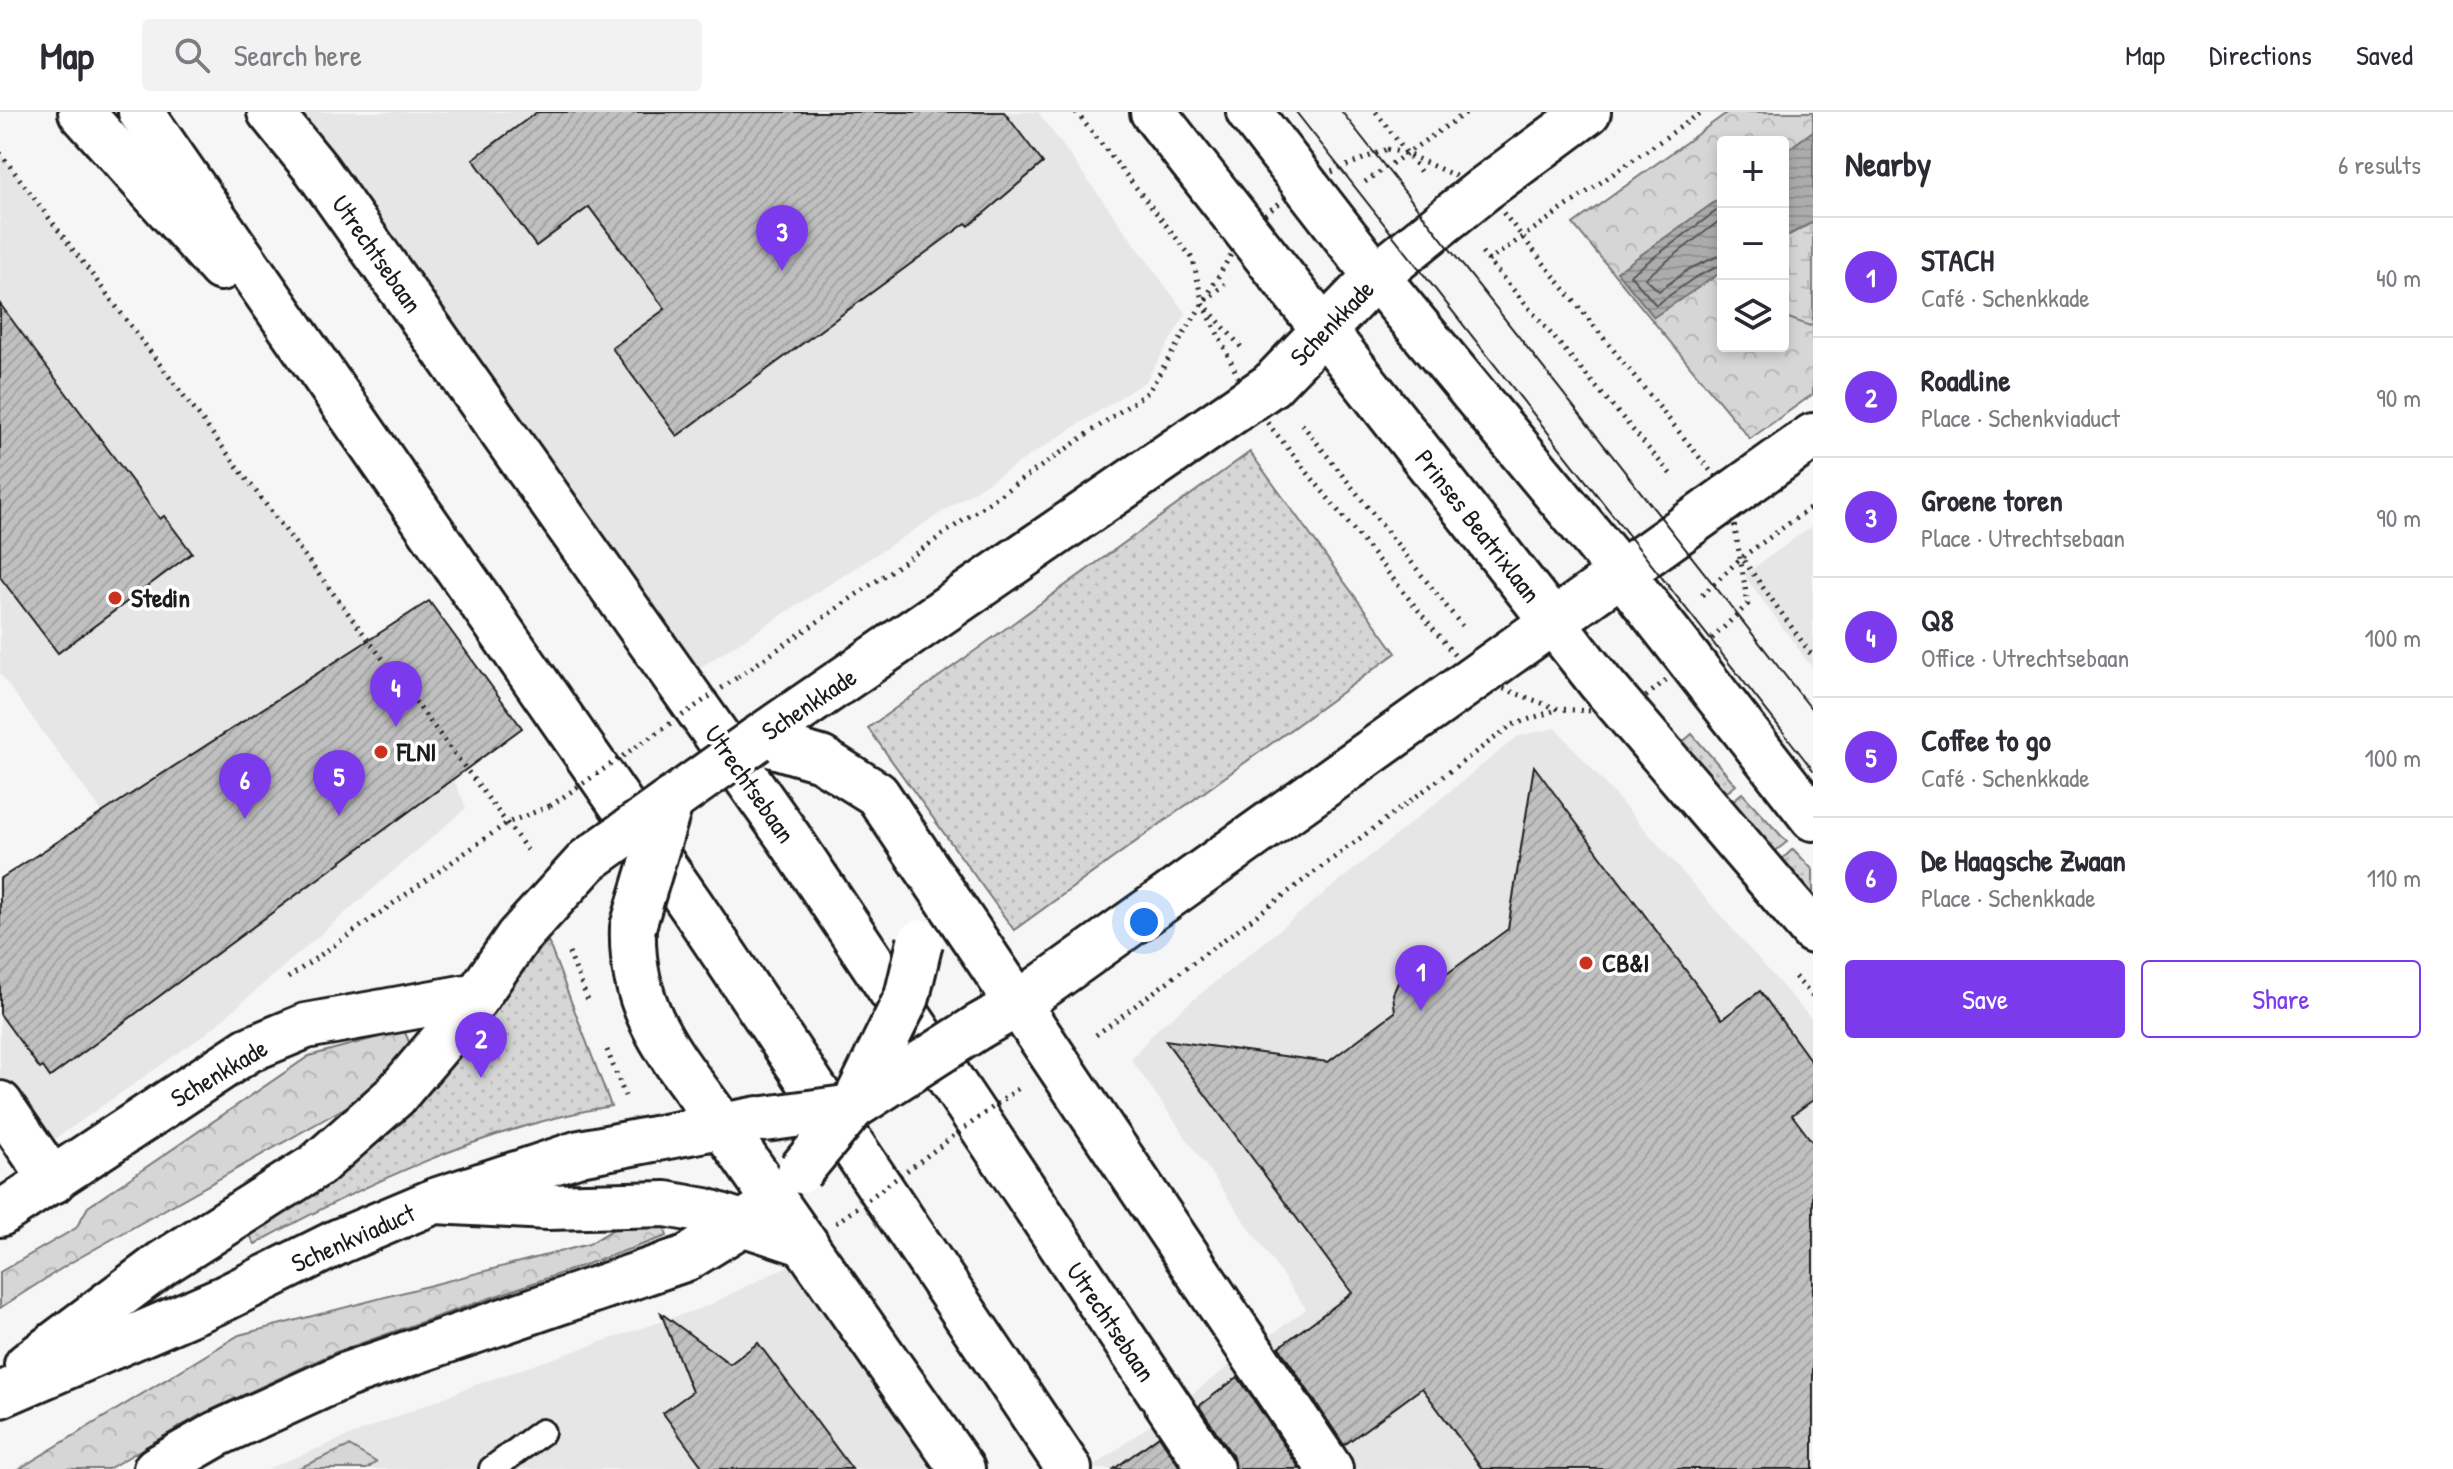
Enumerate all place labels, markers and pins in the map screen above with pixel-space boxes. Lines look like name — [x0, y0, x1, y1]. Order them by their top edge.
pin: 3 — [756, 205, 808, 271]
place label: Stedin — [131, 580, 190, 615]
marker: Stedin — [106, 589, 124, 607]
pin: 4 — [370, 661, 422, 727]
place label: FLNI — [396, 734, 436, 769]
marker: FLNI — [372, 743, 390, 761]
pin: 5 — [313, 750, 365, 816]
pin: 6 — [219, 753, 271, 819]
pin: 1 — [1395, 945, 1447, 1011]
place label: CB&I — [1602, 945, 1649, 980]
marker: CB&I — [1577, 954, 1595, 972]
pin: 2 — [455, 1012, 507, 1078]

